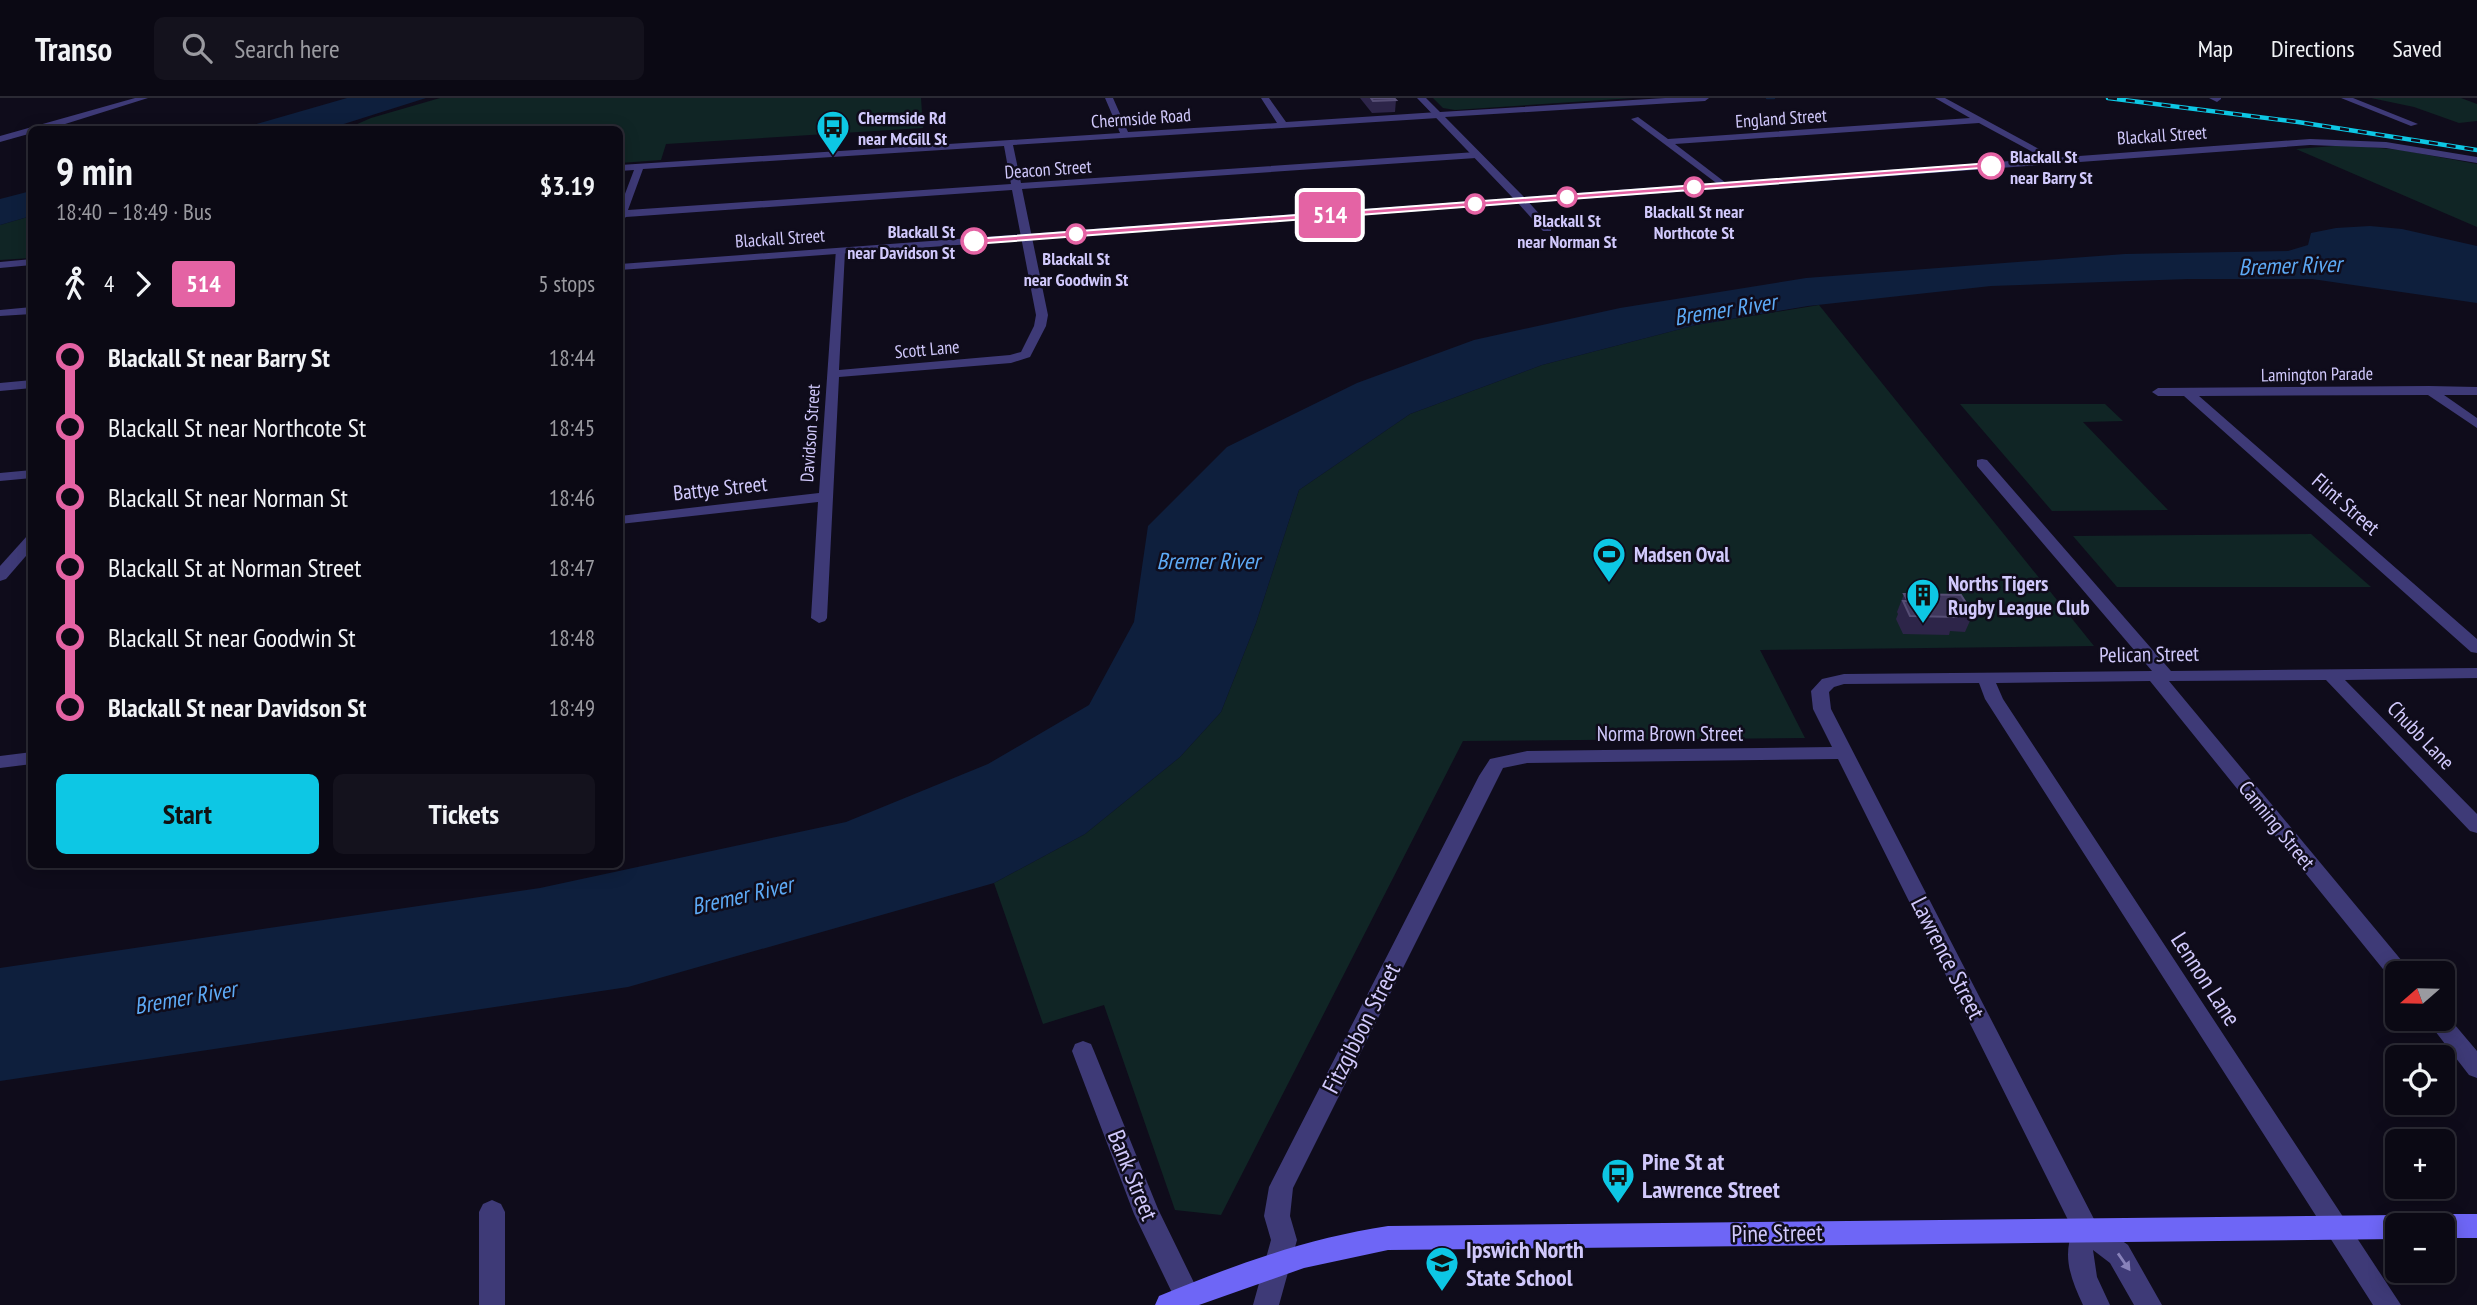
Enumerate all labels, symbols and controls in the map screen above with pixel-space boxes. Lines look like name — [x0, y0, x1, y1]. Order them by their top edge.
search box — [154, 17, 644, 80]
text: Transo — [35, 27, 112, 70]
icon: search — [178, 29, 216, 67]
text: Search here — [234, 32, 340, 65]
text: Map — [2198, 33, 2233, 64]
text: Directions — [2271, 33, 2355, 64]
text: Saved — [2393, 33, 2442, 64]
street label: Chermside Road — [1090, 103, 1192, 133]
street label: England Street — [1735, 103, 1828, 133]
place label: Chermside Rd near McGill St — [858, 106, 948, 150]
bus stop icon: Chermside Rd near McGill St — [814, 108, 852, 157]
street label: Blackall Street — [2116, 120, 2208, 150]
place label: Blackall St near Barry St — [2010, 145, 2093, 189]
text: 9 min — [56, 146, 133, 195]
marker: Blackall St near Barry St — [1978, 153, 2004, 179]
street label: Deacon Street — [1004, 154, 1092, 184]
text: $3.19 — [540, 169, 595, 202]
marker: Blackall St near Northcote St — [1684, 177, 1704, 197]
marker: Blackall St near Norman St — [1557, 187, 1577, 207]
line badge: 514 — [1290, 192, 1370, 238]
unlabelled marker — [1465, 194, 1485, 214]
text: 18:40 – 18:49 · Bus — [56, 197, 212, 226]
text: 514 — [1313, 199, 1347, 230]
place label: Blackall St near Northcote St — [1644, 200, 1744, 244]
place label: Blackall St near Norman St — [1517, 209, 1617, 253]
place label: Blackall St near Davidson St — [847, 220, 956, 264]
street label: Blackall Street — [734, 223, 826, 253]
marker: Blackall St near Goodwin St — [1066, 224, 1086, 244]
marker: Blackall St near Davidson St — [961, 228, 987, 254]
place label: Blackall St near Goodwin St — [1024, 247, 1129, 291]
water label: Bremer River — [2238, 249, 2346, 281]
icon: walk — [56, 265, 94, 303]
icon: forward — [124, 265, 162, 303]
text: 514 — [186, 268, 221, 299]
text: 4 — [104, 269, 114, 298]
text: 5 stops — [538, 269, 595, 298]
water label: Bremer River — [1672, 286, 1782, 331]
street label: Scott Lane — [894, 335, 960, 363]
text: Blackall St near Barry St — [108, 341, 330, 374]
text: 18:44 — [549, 343, 595, 372]
street label: Lamington Parade — [2261, 362, 2373, 386]
street label: Davidson Street — [795, 383, 825, 483]
text: Blackall St near Northcote St — [108, 411, 366, 444]
text: 18:45 — [549, 413, 595, 442]
street label: Flint Street — [2307, 467, 2386, 541]
street label: Battye Street — [672, 470, 768, 506]
text: Blackall St near Norman St — [108, 481, 348, 514]
text: 18:46 — [549, 483, 595, 512]
sports icon: Madsen Oval — [1590, 535, 1628, 584]
place label: Madsen Oval — [1634, 541, 1730, 568]
water label: Bremer River — [1156, 546, 1263, 575]
text: Blackall St at Norman Street — [108, 551, 361, 584]
text: 18:47 — [549, 553, 595, 582]
place label: Norths Tigers Rugby League Club — [1948, 570, 2090, 621]
building icon: Norths Tigers Rugby League Club — [1904, 576, 1942, 625]
text: Blackall St near Goodwin St — [108, 621, 356, 654]
text: 18:48 — [549, 623, 595, 652]
street label: Pelican Street — [2099, 640, 2199, 668]
text: Blackall St near Davidson St — [108, 691, 366, 724]
text: 18:49 — [549, 693, 595, 722]
street label: Chubb Lane — [2382, 695, 2460, 775]
street label: Norma Brown Street — [1597, 720, 1744, 747]
button: Start — [56, 774, 319, 854]
button: Tickets — [333, 774, 595, 854]
street label: Canning Street — [2233, 775, 2321, 875]
water label: Bremer River — [689, 868, 799, 921]
street label: Lawrence Street — [1904, 892, 1992, 1025]
street label: Lennon Lane — [2164, 926, 2248, 1032]
street label: Fitzgibbon Street — [1315, 957, 1407, 1098]
north arrow — [2385, 961, 2455, 1031]
map controls — [2385, 961, 2455, 1283]
water label: Bremer River — [132, 973, 242, 1020]
button: locate — [2385, 1045, 2455, 1115]
street label: Bank Street — [1101, 1125, 1165, 1225]
button: + — [2385, 1129, 2455, 1199]
place label: Pine St at Lawrence Street — [1642, 1146, 1780, 1205]
bus stop icon: Pine St at Lawrence Street — [1599, 1156, 1637, 1205]
button: − — [2385, 1213, 2455, 1283]
street label: Pine Street — [1731, 1217, 1823, 1249]
place label: Ipswich North State School — [1466, 1234, 1584, 1293]
school or university icon: Ipswich North State School — [1423, 1244, 1461, 1293]
one-way arrow — [2116, 1253, 2130, 1271]

